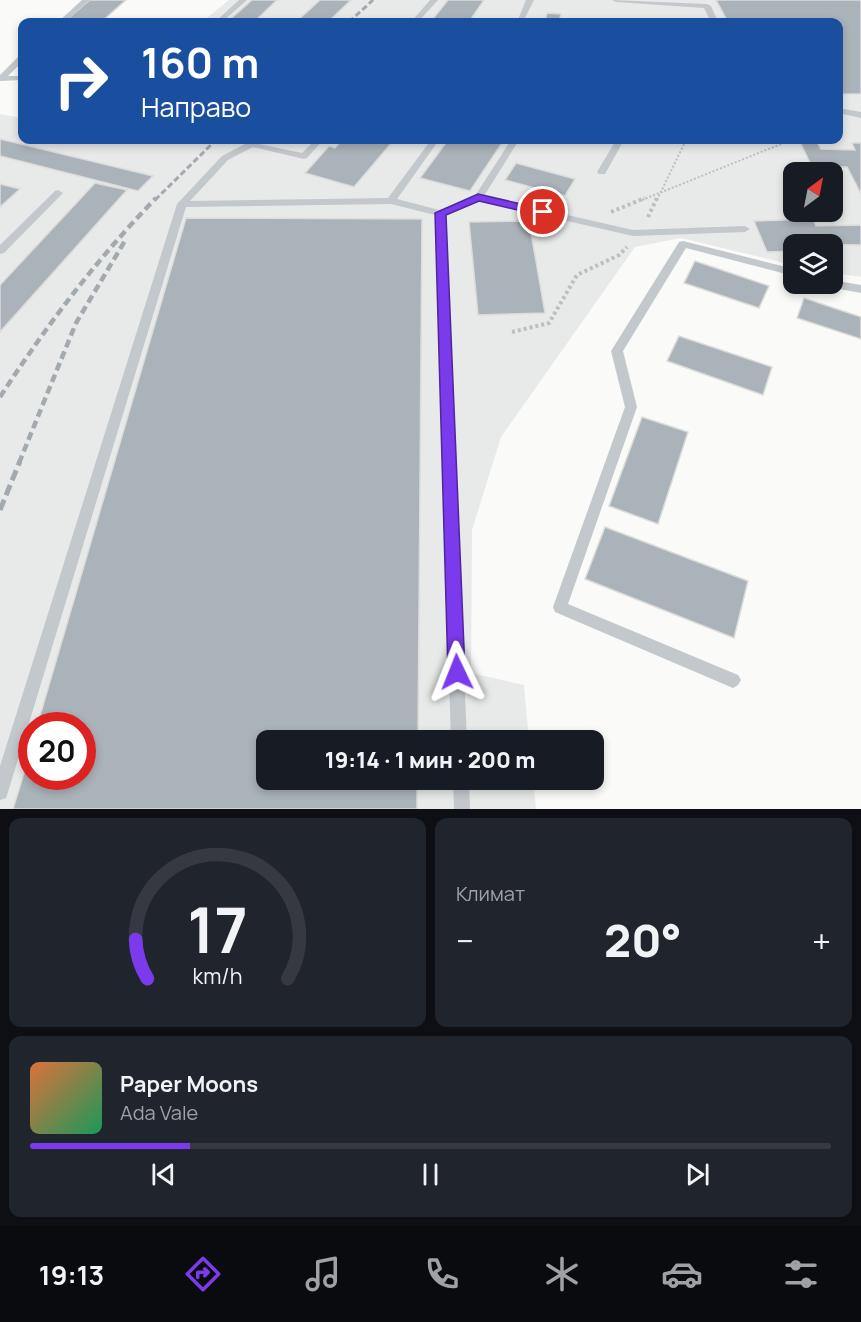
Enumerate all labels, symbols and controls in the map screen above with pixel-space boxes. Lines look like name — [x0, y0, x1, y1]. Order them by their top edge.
text: 160 m — [141, 33, 259, 91]
icon: right — [42, 42, 120, 120]
text: Направо — [141, 88, 251, 125]
north arrow — [783, 162, 843, 222]
map controls — [783, 162, 843, 294]
pin — [517, 186, 568, 237]
icon: arrive — [526, 195, 559, 228]
button: layers — [783, 234, 843, 294]
position arrow — [425, 640, 489, 704]
speed limit sign: 20 — [18, 712, 96, 790]
text: 19:14 · 1 мин · 200 m — [325, 745, 535, 775]
text: Климат — [456, 880, 525, 907]
text: 17 — [187, 886, 248, 972]
text: 20° — [604, 909, 682, 971]
text: − — [456, 918, 474, 963]
text: + — [812, 918, 831, 963]
text: km/h — [193, 962, 242, 991]
text: Paper Moons — [120, 1069, 258, 1099]
text: Ada Vale — [120, 1099, 198, 1126]
icon: previous — [147, 1158, 180, 1191]
icon: pause — [414, 1158, 447, 1191]
icon: next — [681, 1158, 714, 1191]
icon: directions — [182, 1253, 224, 1295]
icon: music — [302, 1253, 344, 1295]
icon: phone — [421, 1253, 463, 1295]
icon: climate — [541, 1253, 583, 1295]
icon: car — [661, 1253, 703, 1295]
icon: filters — [780, 1253, 822, 1295]
text: 19:13 — [39, 1256, 104, 1293]

